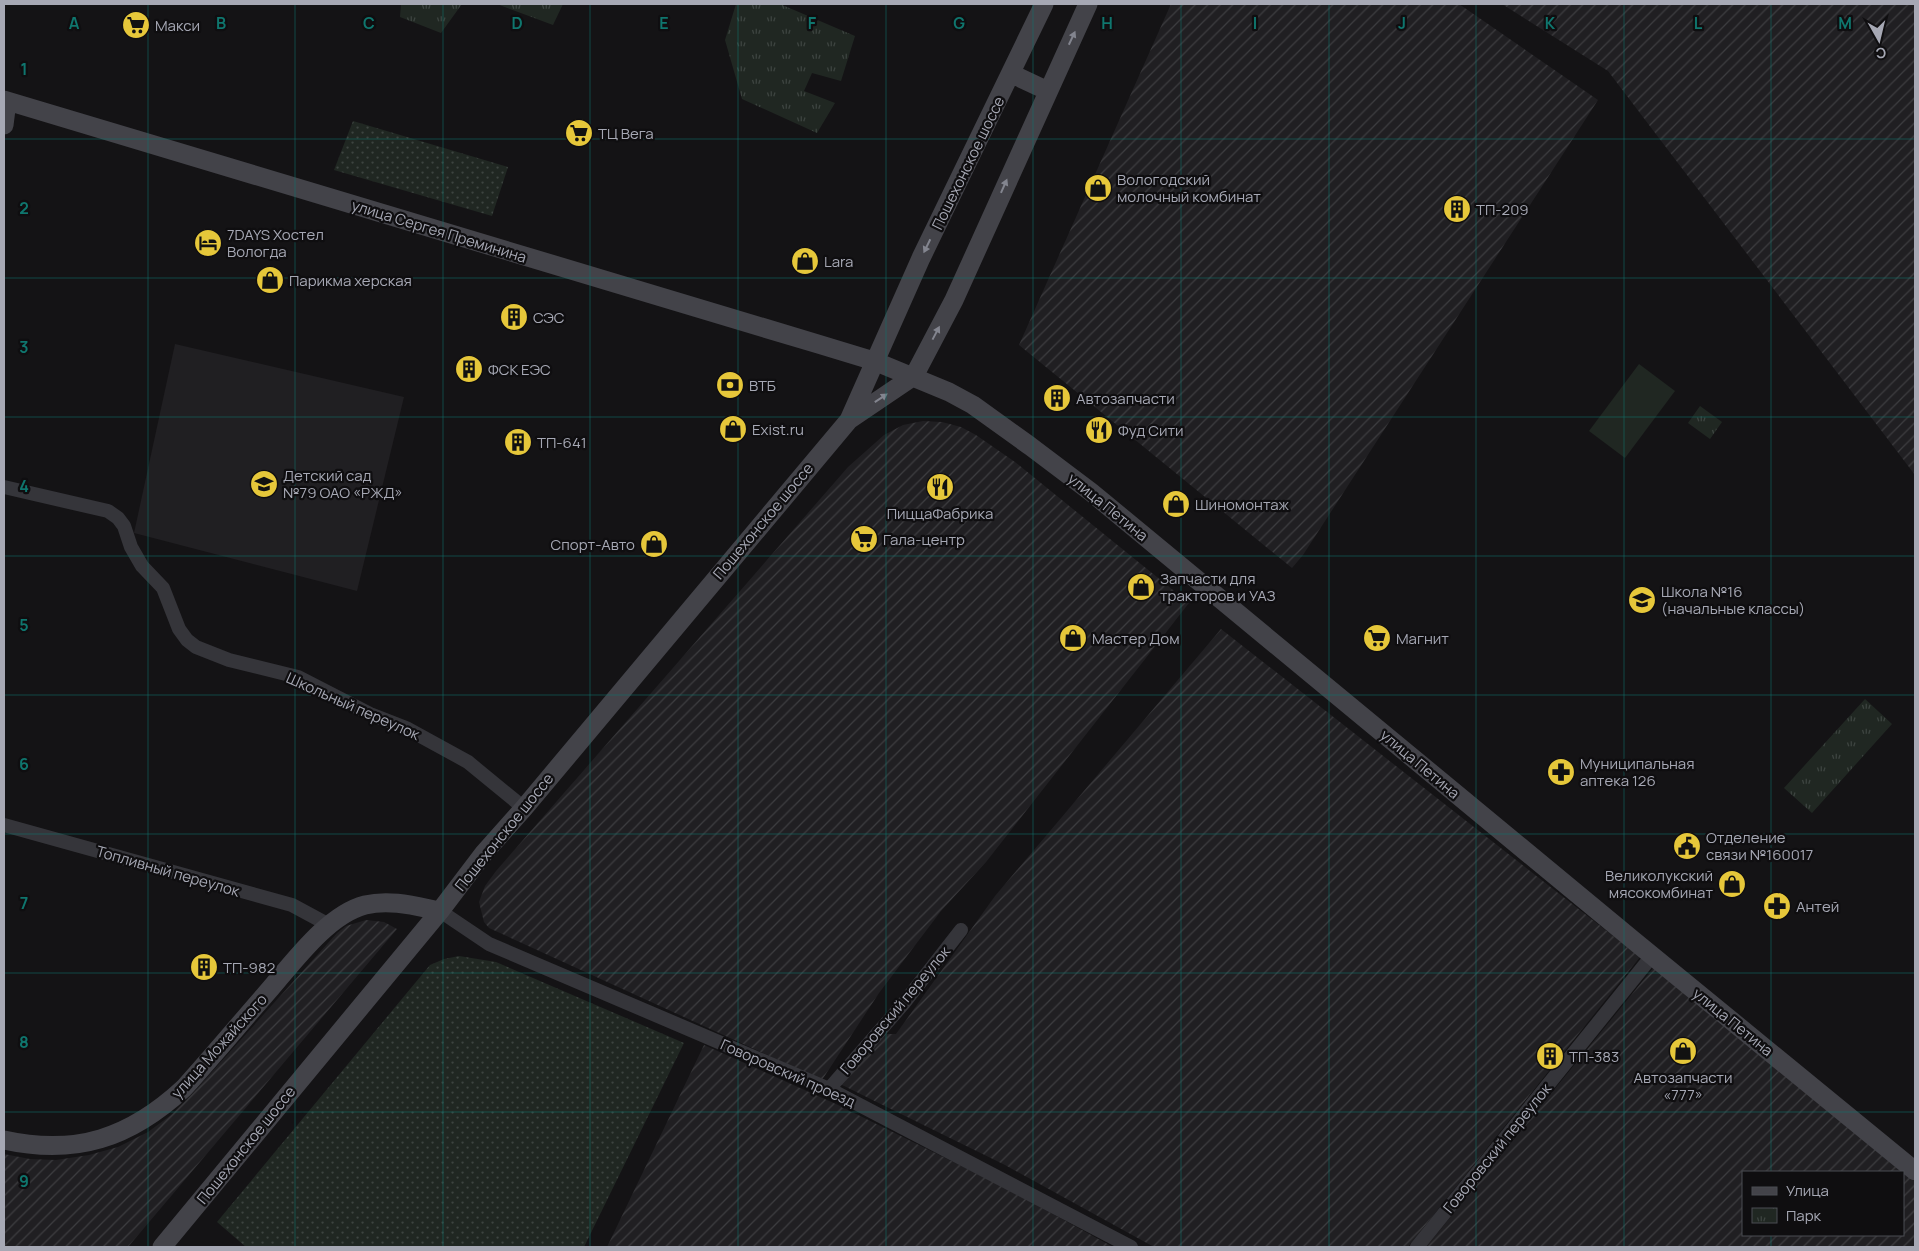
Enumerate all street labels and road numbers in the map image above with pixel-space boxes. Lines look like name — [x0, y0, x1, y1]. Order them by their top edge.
street label: Пошехонское шоссе — [927, 93, 1010, 233]
street label: улица Сергея Преминина — [349, 194, 529, 268]
street label: Пошехонское шоссе — [708, 458, 818, 584]
street label: улица Петина — [1063, 468, 1153, 546]
street label: Школьный переулок — [283, 667, 424, 745]
street label: улица Петина — [1376, 725, 1464, 803]
street label: Пошехонское шоссе — [450, 768, 558, 895]
street label: Топливный переулок — [94, 840, 243, 902]
street label: Говоровский переулок — [835, 941, 955, 1079]
street label: улица Петина — [1688, 983, 1778, 1061]
street label: улица Можайского — [166, 989, 272, 1103]
street label: Говоровский проезд — [717, 1034, 859, 1112]
street label: Говоровский переулок — [1438, 1078, 1556, 1217]
street label: Пошехонское шоссе — [192, 1081, 300, 1208]

